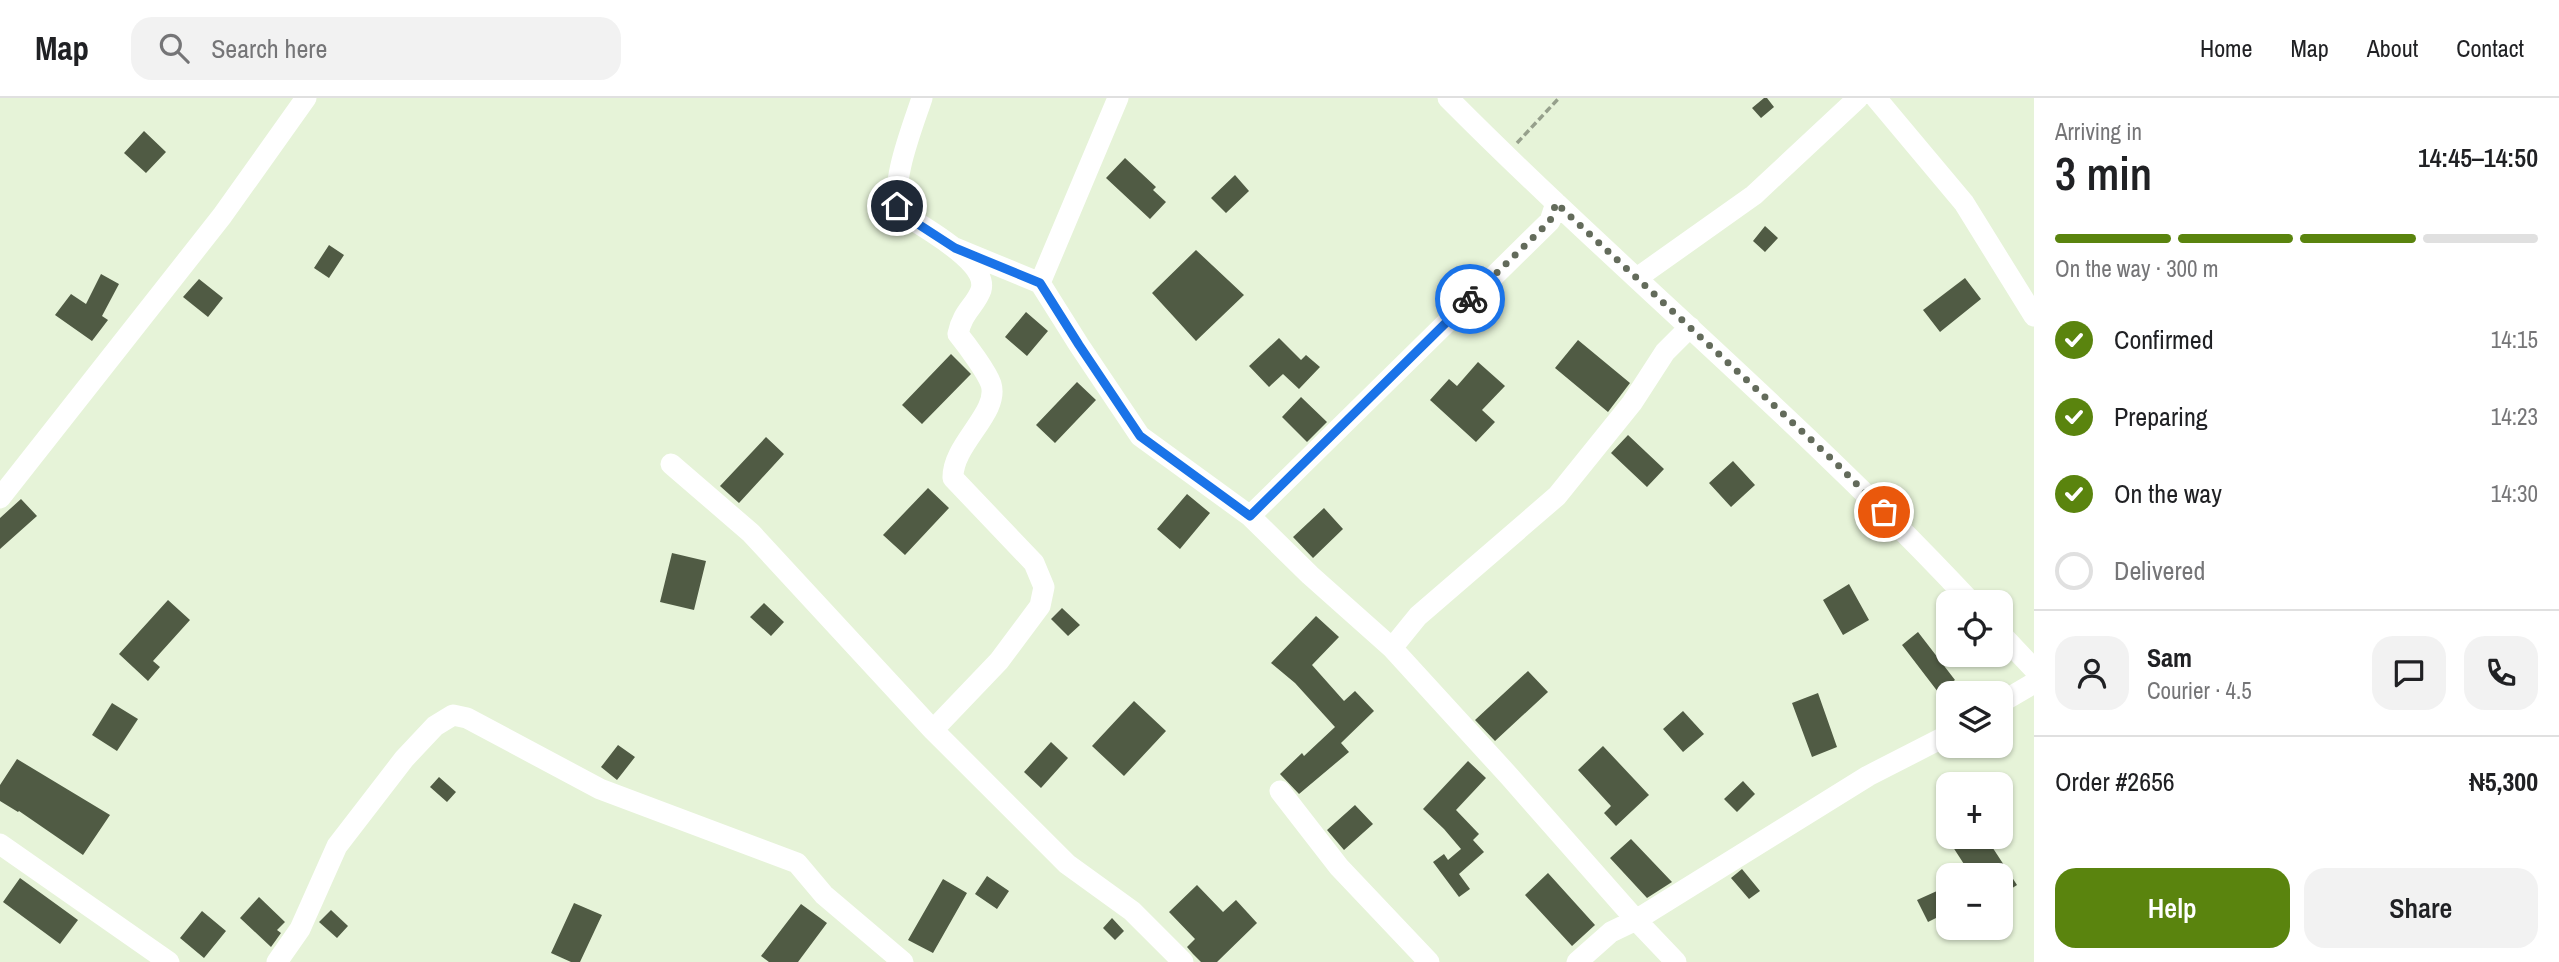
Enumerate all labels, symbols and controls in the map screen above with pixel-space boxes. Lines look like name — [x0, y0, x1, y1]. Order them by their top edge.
search box — [131, 17, 621, 80]
text: Map — [35, 26, 89, 70]
icon: search — [155, 29, 193, 67]
text: Search here — [211, 31, 327, 66]
text: Home — [2200, 32, 2252, 64]
text: Map — [2290, 32, 2329, 64]
text: About — [2367, 32, 2418, 64]
text: Contact — [2456, 32, 2524, 64]
text: Arriving in — [2055, 116, 2142, 147]
text: 14:45–14:50 — [2418, 140, 2538, 175]
text: 3 min — [2055, 142, 2152, 204]
pin — [867, 176, 927, 236]
icon: home — [878, 187, 916, 225]
text: On the way · 300 m — [2055, 253, 2219, 284]
courier — [1435, 264, 1505, 334]
icon: bike — [1451, 280, 1489, 318]
icon: check — [2055, 321, 2093, 359]
text: Confirmed — [2114, 322, 2214, 357]
text: 14:15 — [2491, 324, 2538, 355]
icon: check — [2055, 398, 2093, 436]
text: Preparing — [2114, 399, 2208, 434]
text: 14:23 — [2491, 401, 2538, 432]
icon: check — [2055, 475, 2093, 513]
text: On the way — [2114, 476, 2222, 511]
text: 14:30 — [2491, 478, 2538, 509]
pin — [1854, 482, 1914, 542]
icon: bag — [1865, 493, 1903, 531]
text: Delivered — [2114, 553, 2205, 588]
map controls — [1936, 590, 2013, 940]
button: locate — [1936, 590, 2013, 667]
button: person — [2055, 636, 2129, 710]
button: chat — [2372, 636, 2446, 710]
button: phone — [2464, 636, 2538, 710]
text: Sam — [2147, 640, 2192, 675]
text: Courier · 4.5 — [2147, 675, 2252, 706]
button: layers — [1936, 681, 2013, 758]
text: Order #2656 — [2055, 764, 2175, 799]
text: ₦5,300 — [2469, 764, 2538, 799]
button: + — [1936, 772, 2013, 849]
button: − — [1936, 863, 2013, 940]
button: Help — [2055, 868, 2290, 948]
button: Share — [2304, 868, 2538, 948]

